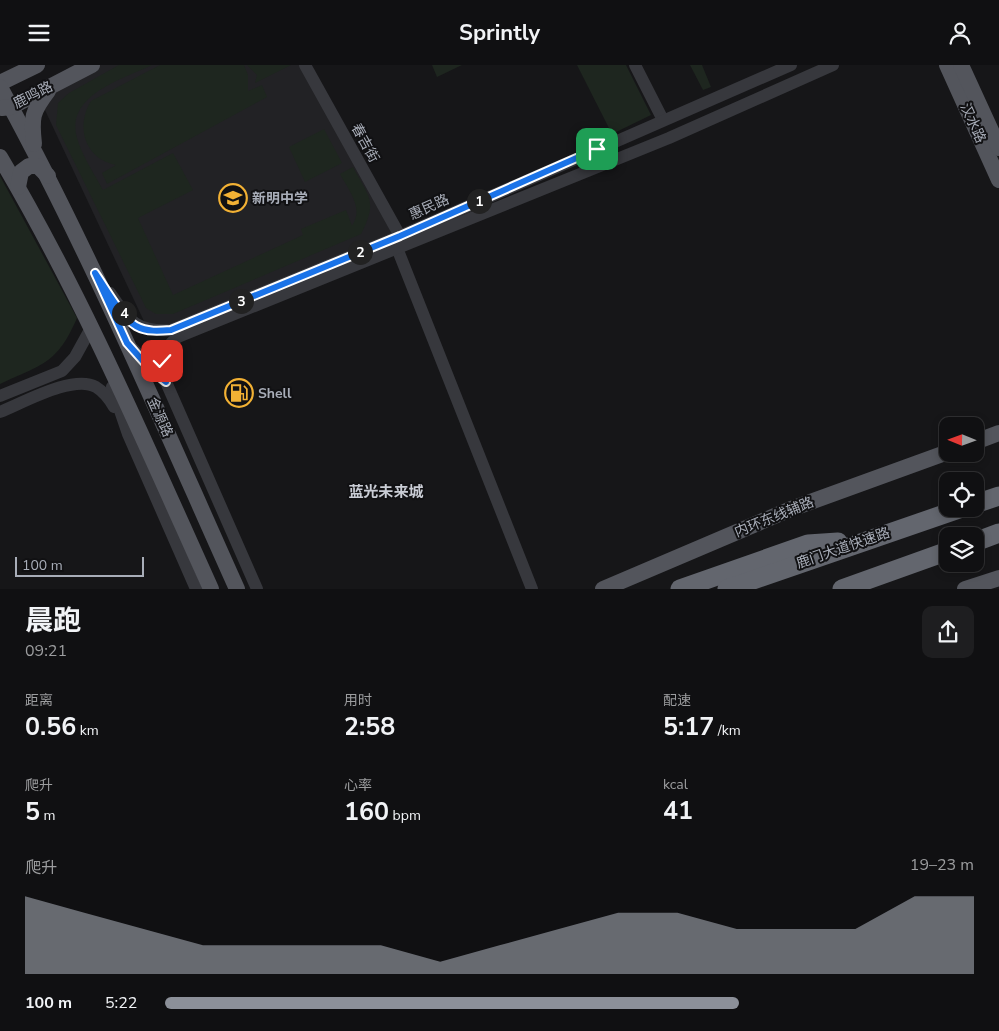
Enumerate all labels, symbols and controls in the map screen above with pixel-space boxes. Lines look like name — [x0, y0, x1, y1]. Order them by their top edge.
text: Sprintly — [459, 18, 540, 48]
icon: menu — [25, 19, 53, 47]
icon: person — [946, 19, 974, 47]
street label: 鹿鸣路 — [10, 77, 56, 113]
street label: 汉水路 — [956, 100, 990, 146]
street label: 春吉街 — [347, 120, 383, 166]
pin — [576, 128, 618, 170]
icon: arrive — [583, 135, 611, 163]
school or university icon: 新明中学 — [218, 183, 248, 213]
place label: 新明中学 — [252, 189, 308, 208]
pin: 1 — [466, 189, 492, 213]
street label: 惠民路 — [406, 190, 452, 224]
text: 1 — [475, 192, 484, 211]
pin: 2 — [348, 239, 372, 265]
text: 2 — [356, 243, 365, 262]
pin: 3 — [228, 289, 254, 313]
text: 3 — [237, 292, 246, 311]
pin: 4 — [112, 301, 136, 325]
text: 4 — [120, 304, 129, 323]
pin — [141, 340, 183, 382]
icon: check — [148, 347, 176, 375]
fuel station icon: Shell — [224, 378, 254, 408]
place label: Shell — [258, 384, 292, 403]
street label: 金源路 — [143, 394, 177, 440]
north arrow — [939, 417, 984, 463]
map controls — [939, 417, 984, 572]
button: locate — [939, 472, 984, 517]
district label: 蓝光未来城 — [348, 482, 424, 502]
street label: 内环东线辅路 — [731, 492, 817, 542]
street label: 鹿门大道快速路 — [794, 523, 892, 573]
button: layers — [939, 527, 984, 572]
scale bar — [15, 553, 144, 577]
text: 100 m — [22, 556, 63, 575]
text: 晨跑 — [25, 602, 81, 640]
button: share — [922, 606, 974, 658]
text: 09:21 — [25, 640, 67, 662]
text: 距离 — [25, 691, 53, 710]
text: 用时 — [344, 691, 372, 710]
text: 配速 — [663, 691, 691, 710]
text: 0.56 — [25, 710, 76, 744]
text: 2:58 — [344, 710, 395, 744]
text: 5:17 — [663, 710, 714, 744]
text: km — [76, 721, 99, 740]
text: /km — [714, 721, 741, 740]
text: kcal — [663, 775, 688, 794]
text: 爬升 — [25, 776, 53, 795]
text: 心率 — [344, 776, 372, 795]
text: 41 — [663, 794, 693, 828]
text: 5 — [25, 795, 40, 829]
text: 160 — [344, 795, 389, 829]
text: m — [40, 806, 56, 825]
text: bpm — [389, 806, 421, 825]
text: 19–23 m — [910, 854, 974, 876]
text: 爬升 — [25, 857, 57, 879]
text: 100 m — [25, 992, 72, 1014]
text: 5:22 — [105, 992, 137, 1014]

